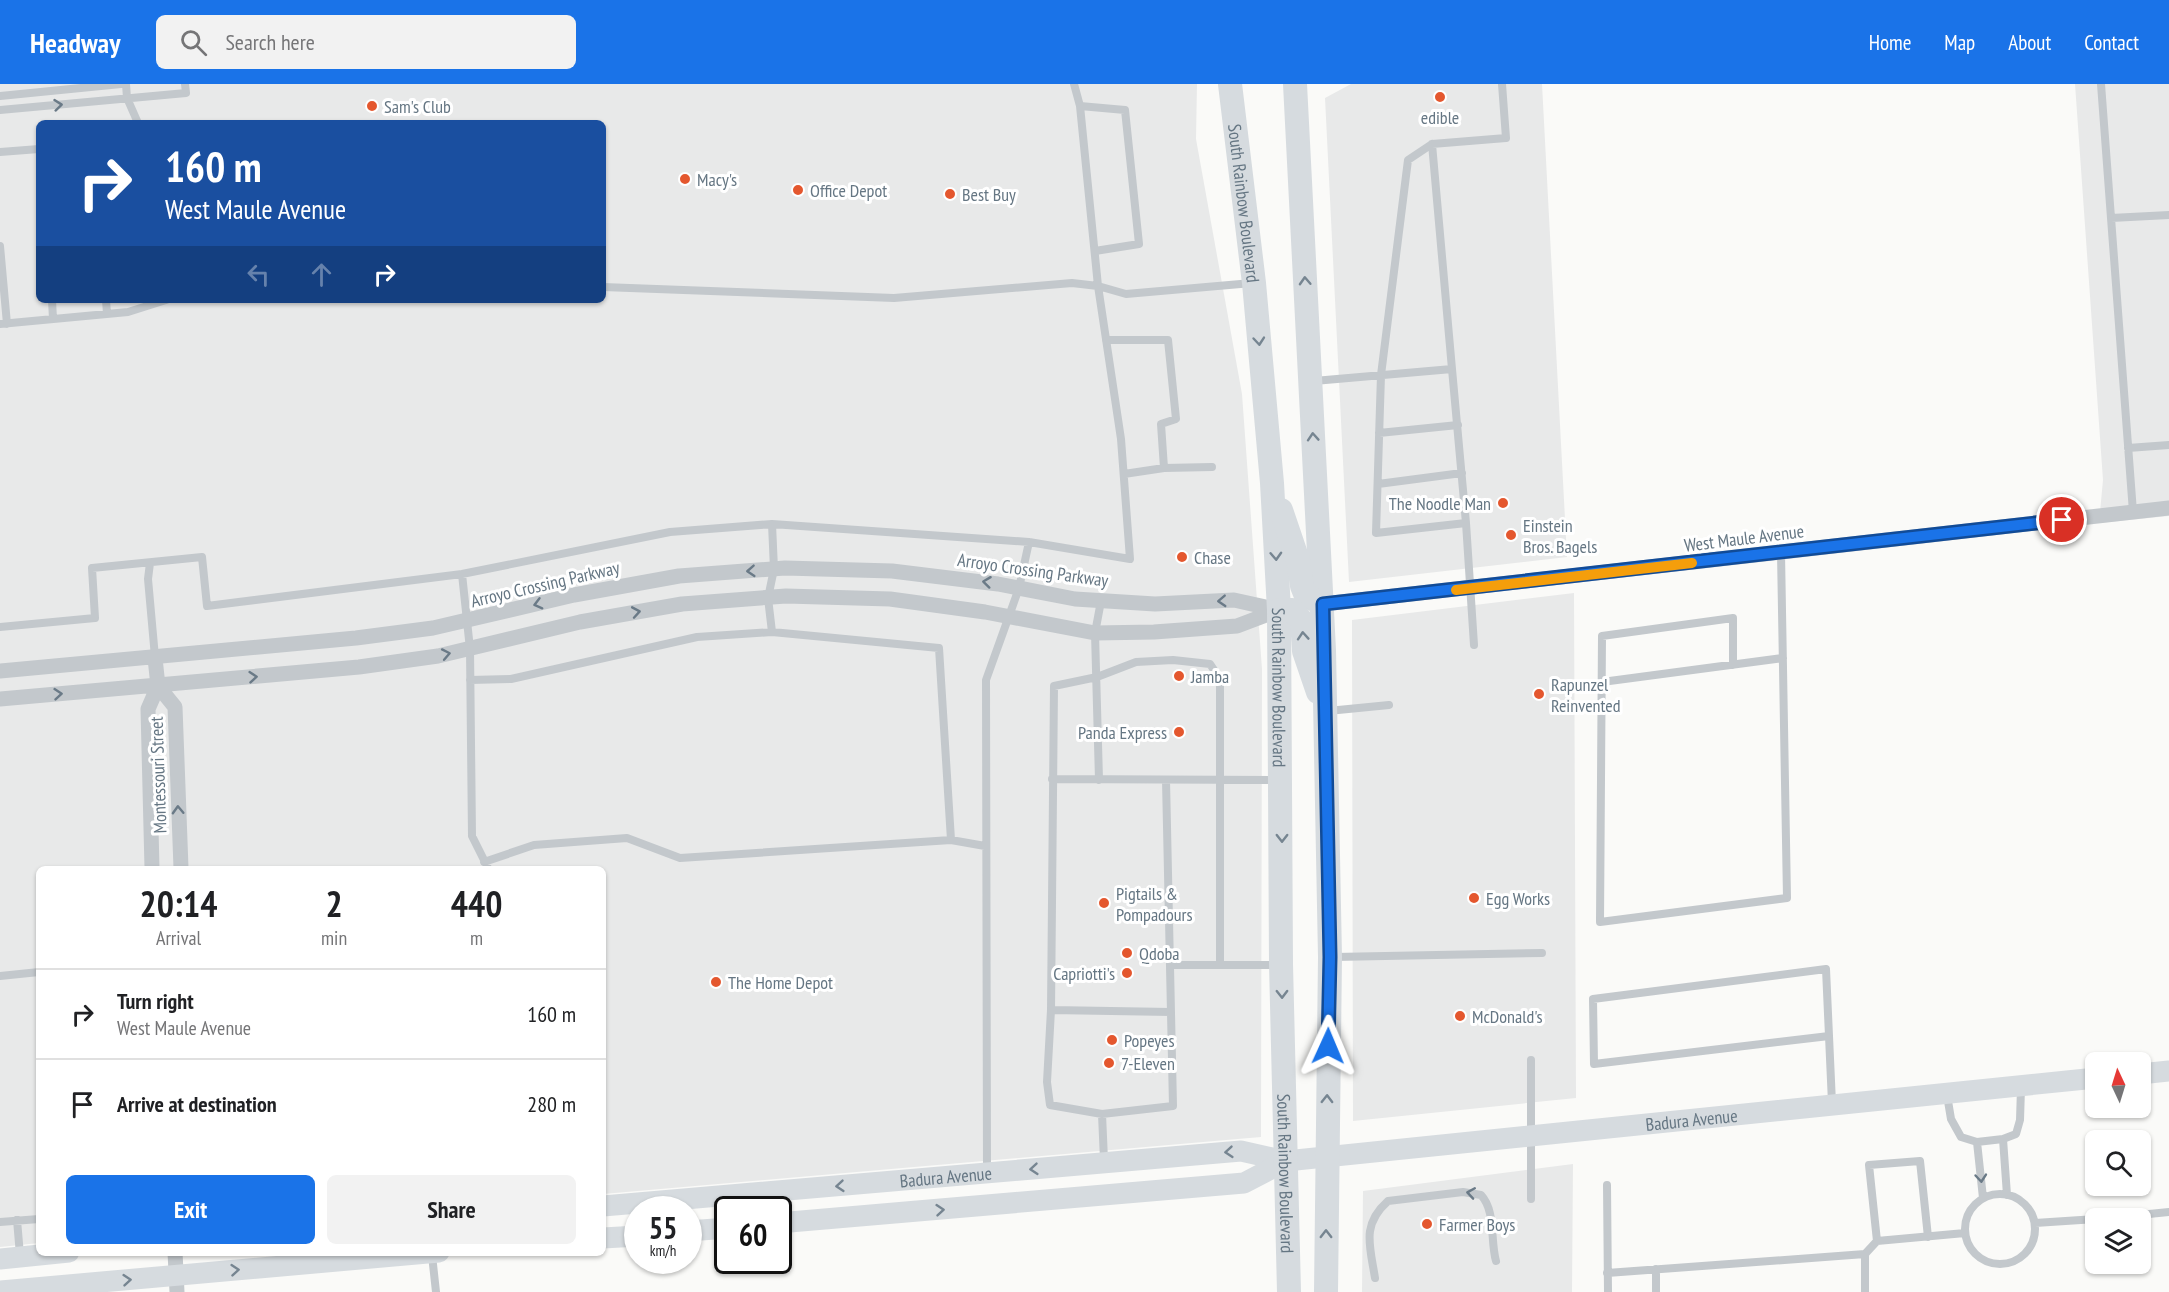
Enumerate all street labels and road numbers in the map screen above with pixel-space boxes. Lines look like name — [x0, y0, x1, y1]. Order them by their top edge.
street label: South Rainbow Boulevard — [1223, 123, 1265, 284]
street label: West Maule Avenue — [1683, 519, 1805, 557]
street label: Arroyo Crossing Parkway — [956, 548, 1110, 592]
street label: Arroyo Crossing Parkway — [468, 556, 622, 612]
street label: South Rainbow Boulevard — [1267, 608, 1291, 767]
street label: Montessouri Street — [144, 716, 172, 834]
street label: South Rainbow Boulevard — [1273, 1093, 1300, 1254]
street label: Badura Avenue — [1644, 1103, 1739, 1136]
street label: Badura Avenue — [899, 1161, 993, 1192]

